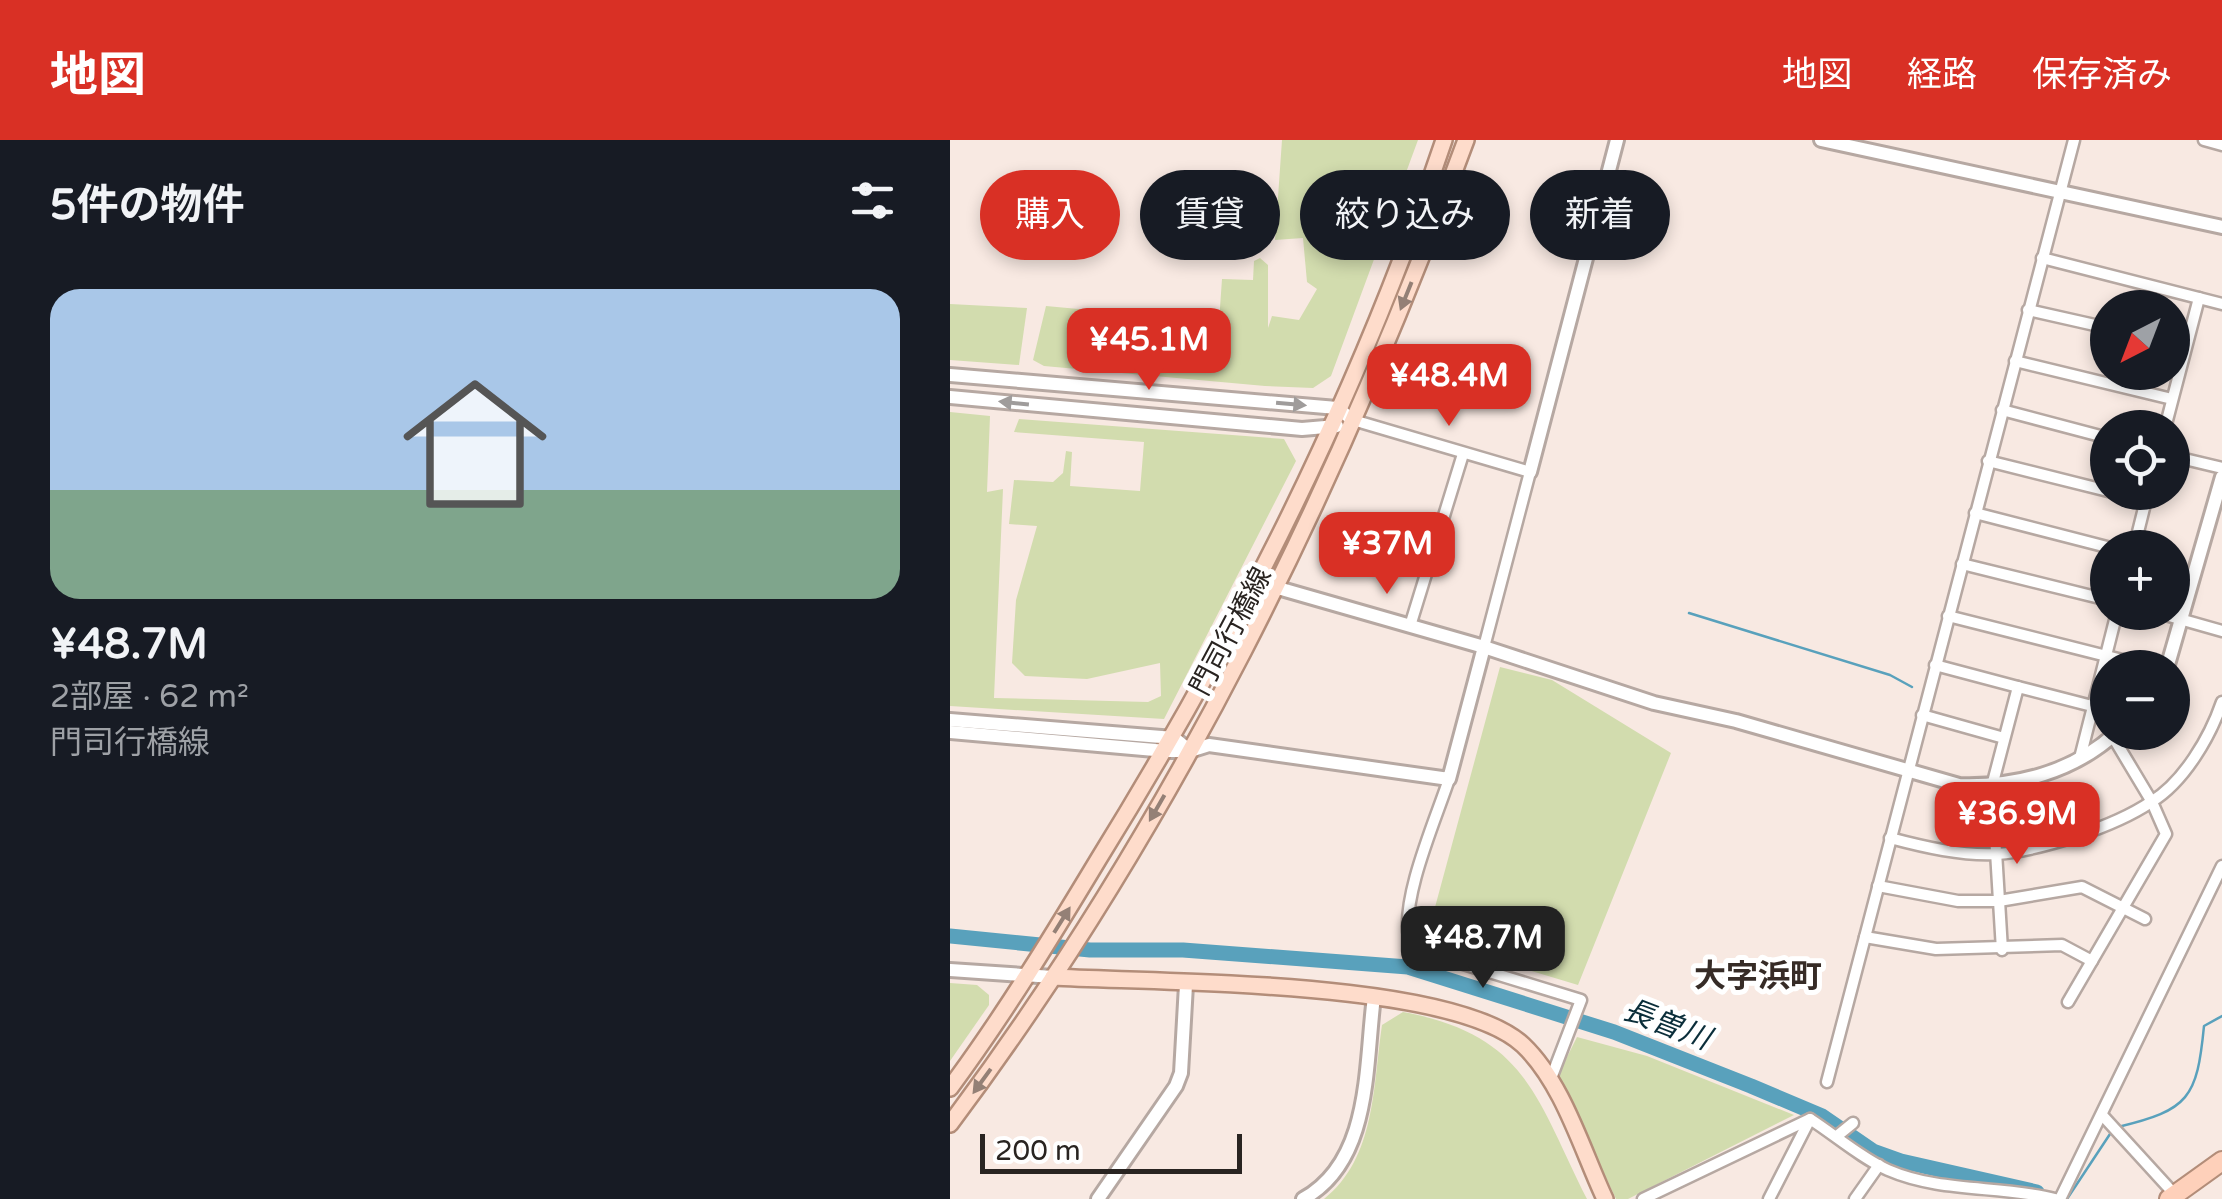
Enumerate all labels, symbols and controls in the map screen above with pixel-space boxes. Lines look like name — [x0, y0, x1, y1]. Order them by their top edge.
text: 地図 — [50, 47, 146, 105]
text: 地図 — [1782, 54, 1852, 96]
text: 経路 — [1907, 54, 1977, 96]
text: 保存済み — [2032, 54, 2172, 96]
chip: 購入 — [980, 170, 1120, 260]
chip: 賃貸 — [1140, 170, 1280, 260]
chip: 絞り込み — [1300, 170, 1510, 260]
chip: 新着 — [1530, 170, 1670, 260]
icon: filters — [845, 173, 900, 228]
text: 5件の物件 — [50, 180, 244, 231]
one-way arrow — [1398, 281, 1414, 311]
north arrow — [2090, 290, 2190, 390]
map controls — [2090, 290, 2190, 750]
pin: ¥45.1M — [1068, 308, 1230, 393]
text: ¥45.1M — [1089, 321, 1209, 359]
pin: ¥48.4M — [1368, 344, 1530, 429]
icon: home — [385, 354, 565, 534]
text: ¥48.4M — [1389, 357, 1509, 395]
one-way arrow — [997, 395, 1029, 411]
one-way arrow — [1276, 397, 1308, 413]
button: locate — [2090, 410, 2190, 510]
pin: ¥37M — [1328, 512, 1446, 597]
text: ¥37M — [1341, 525, 1433, 563]
button: + — [2090, 530, 2190, 630]
street label: 門司行橋線 — [1183, 562, 1279, 701]
text: ¥48.7M — [50, 619, 208, 670]
button: − — [2090, 650, 2190, 750]
text: 2部屋 · 62 m² — [50, 678, 249, 716]
text: 門司行橋線 — [50, 724, 210, 762]
pin: ¥36.9M — [1936, 782, 2098, 867]
one-way arrow — [1149, 794, 1166, 823]
text: ¥36.9M — [1957, 795, 2077, 833]
one-way arrow — [1053, 906, 1070, 934]
pin: ¥48.7M — [1402, 906, 1564, 991]
text: ¥48.7M — [1423, 919, 1543, 957]
district label: 大字浜町 — [1694, 958, 1822, 996]
water label: 長曽川 — [1618, 991, 1718, 1059]
one-way arrow — [972, 1068, 992, 1095]
scale bar — [980, 1129, 1242, 1174]
text: 200 m — [995, 1134, 1081, 1168]

